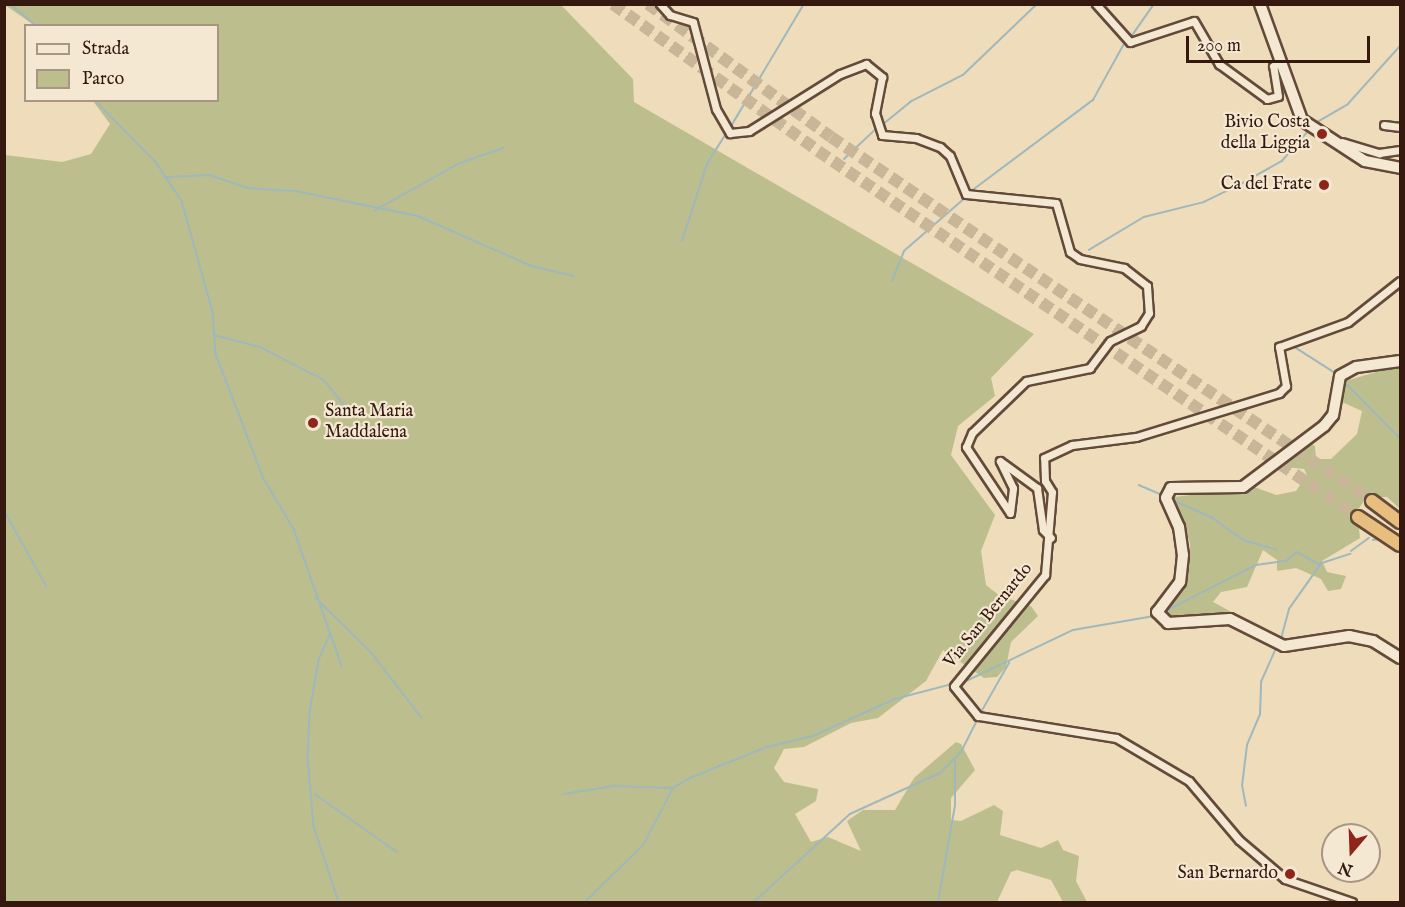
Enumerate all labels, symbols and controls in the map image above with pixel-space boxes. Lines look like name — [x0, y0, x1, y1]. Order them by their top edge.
legend — [24, 24, 219, 102]
scale bar — [1189, 24, 1374, 62]
text: 200 m — [1197, 35, 1241, 58]
text: Strada — [82, 38, 129, 61]
text: Parco — [82, 68, 124, 91]
place label: Bivio Costa della Liggia — [1221, 113, 1310, 156]
marker: Bivio Costa della Liggia — [1315, 127, 1329, 141]
place label: Ca del Frate — [1221, 174, 1312, 196]
marker: Ca del Frate — [1317, 178, 1331, 192]
place label: Santa Maria Maddalena — [325, 402, 413, 444]
marker: Santa Maria Maddalena — [306, 416, 320, 430]
street label: Via San Bernardo — [940, 559, 1038, 673]
north arrow — [1321, 823, 1381, 883]
text: N — [1336, 856, 1356, 880]
place label: San Bernardo — [1177, 863, 1278, 885]
marker: San Bernardo — [1283, 867, 1297, 881]

